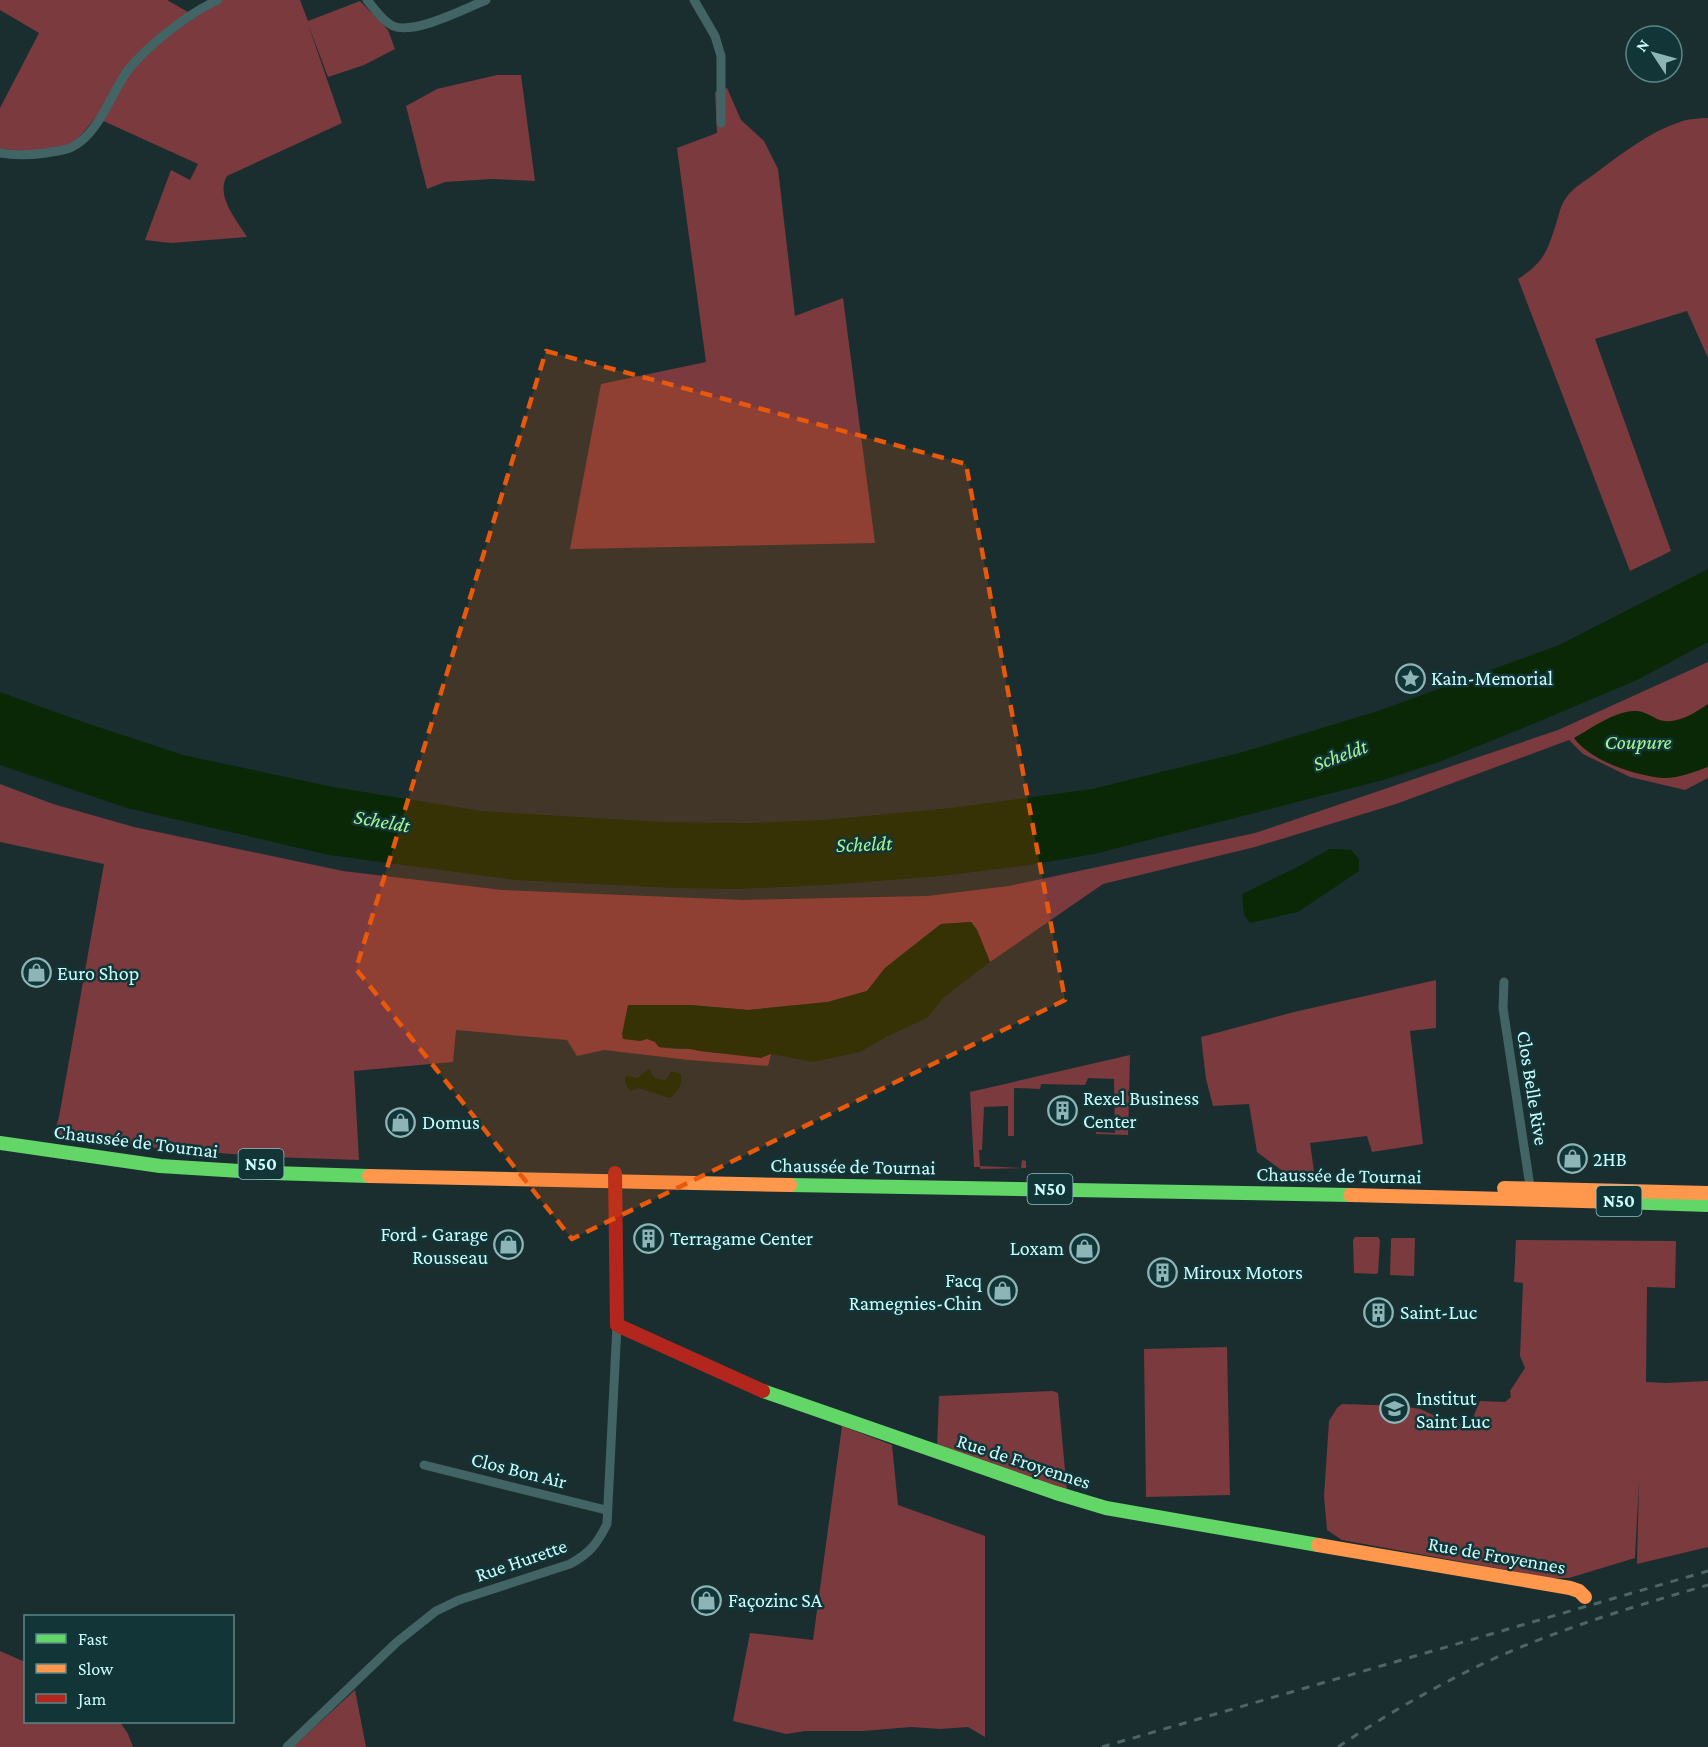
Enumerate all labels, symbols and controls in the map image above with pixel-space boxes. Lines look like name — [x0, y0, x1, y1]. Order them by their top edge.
north arrow — [1624, 24, 1684, 84]
text: N — [1632, 36, 1652, 55]
place icon: Kain-Memorial — [1394, 662, 1426, 694]
place label: Kain-Memorial — [1431, 667, 1553, 689]
water label: Coupure — [1604, 730, 1672, 754]
water label: Scheldt — [1309, 734, 1371, 776]
water label: Scheldt — [352, 804, 413, 838]
water label: Scheldt — [835, 831, 893, 857]
shop icon: Euro Shop — [20, 957, 52, 989]
place label: Euro Shop — [57, 962, 139, 985]
street label: Clos Belle Rive — [1513, 1029, 1553, 1147]
place label: Rexel Business Center — [1083, 1087, 1199, 1132]
building icon: Rexel Business Center — [1046, 1094, 1078, 1126]
shop icon: Domus — [385, 1106, 417, 1138]
place label: Domus — [422, 1111, 480, 1133]
street label: Chaussée de Tournai — [53, 1120, 219, 1162]
shop icon: 2HB — [1556, 1143, 1588, 1175]
place label: 2HB — [1593, 1148, 1627, 1170]
road number: N50 — [238, 1149, 284, 1179]
street label: Chaussée de Tournai — [770, 1154, 936, 1178]
street label: Chaussée de Tournai — [1256, 1163, 1422, 1187]
road number: N50 — [1028, 1174, 1072, 1204]
road number: N50 — [1596, 1186, 1642, 1216]
building icon: Terragame Center — [633, 1222, 665, 1254]
place label: Ford - Garage Rousseau — [380, 1223, 488, 1268]
place label: Terragame Center — [670, 1227, 813, 1250]
shop icon: Ford - Garage Rousseau — [493, 1229, 525, 1261]
shop icon: Loxam — [1069, 1232, 1101, 1264]
place label: Loxam — [1010, 1237, 1064, 1259]
building icon: Miroux Motors — [1146, 1256, 1178, 1288]
place label: Miroux Motors — [1183, 1261, 1303, 1283]
place label: Facq Ramegnies-Chin — [849, 1269, 983, 1315]
shop icon: Facq Ramegnies-Chin — [987, 1275, 1019, 1307]
building icon: Saint-Luc — [1363, 1296, 1395, 1328]
place label: Saint-Luc — [1400, 1301, 1478, 1323]
place label: Institut Saint Luc — [1416, 1387, 1490, 1432]
school or university icon: Institut Saint Luc — [1379, 1393, 1411, 1425]
street label: Rue de Froyennes — [954, 1429, 1094, 1494]
street label: Clos Bon Air — [469, 1448, 569, 1492]
street label: Rue de Froyennes — [1426, 1532, 1568, 1579]
street label: Rue Hurette — [472, 1534, 570, 1586]
shop icon: Façozinc SA — [691, 1584, 723, 1616]
place label: Façozinc SA — [728, 1589, 823, 1612]
legend — [24, 1615, 234, 1723]
text: Fast — [78, 1629, 109, 1649]
text: Slow — [78, 1659, 114, 1679]
text: Jam — [76, 1689, 107, 1709]

